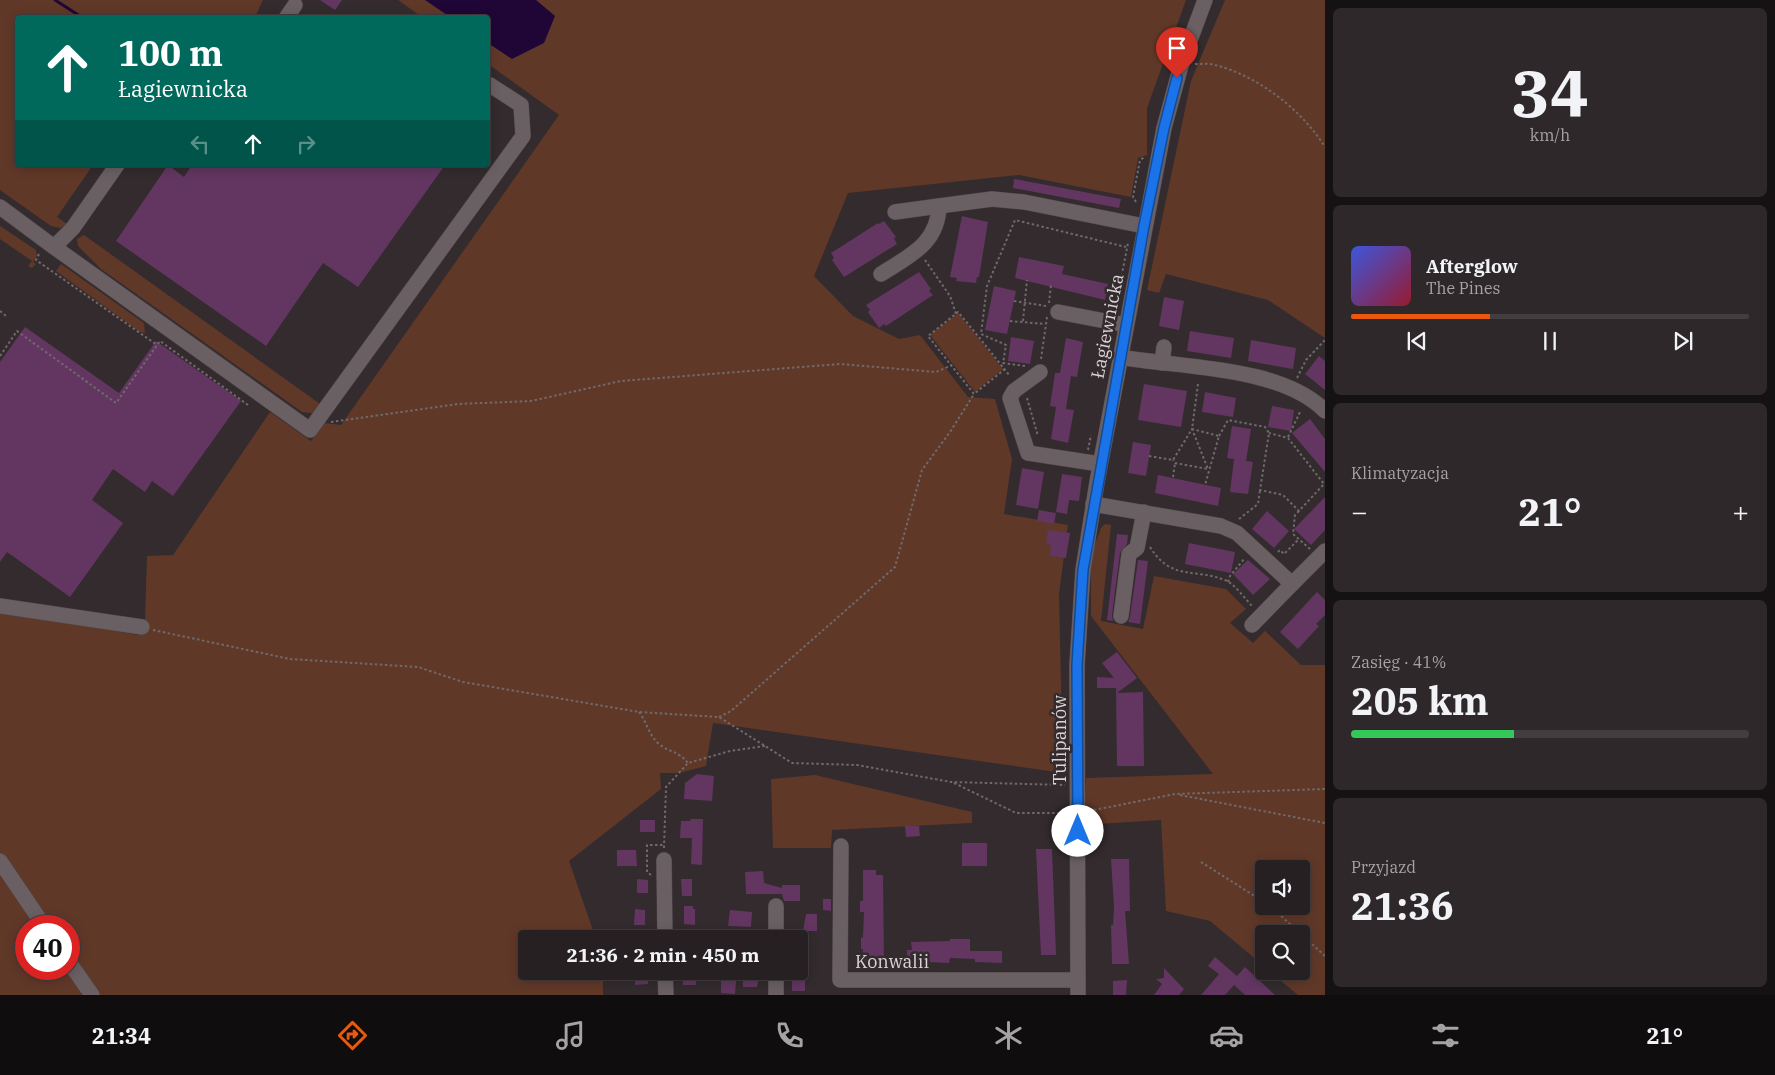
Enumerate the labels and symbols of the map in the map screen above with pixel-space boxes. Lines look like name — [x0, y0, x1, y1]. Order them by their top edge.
pin — [1156, 27, 1198, 78]
street label: Łagiewnicka — [1086, 271, 1128, 380]
street label: Tulipanów — [1048, 695, 1071, 785]
position arrow — [1051, 804, 1103, 856]
speed limit sign: 40 — [15, 915, 80, 980]
street label: Konwalii — [855, 950, 929, 973]

